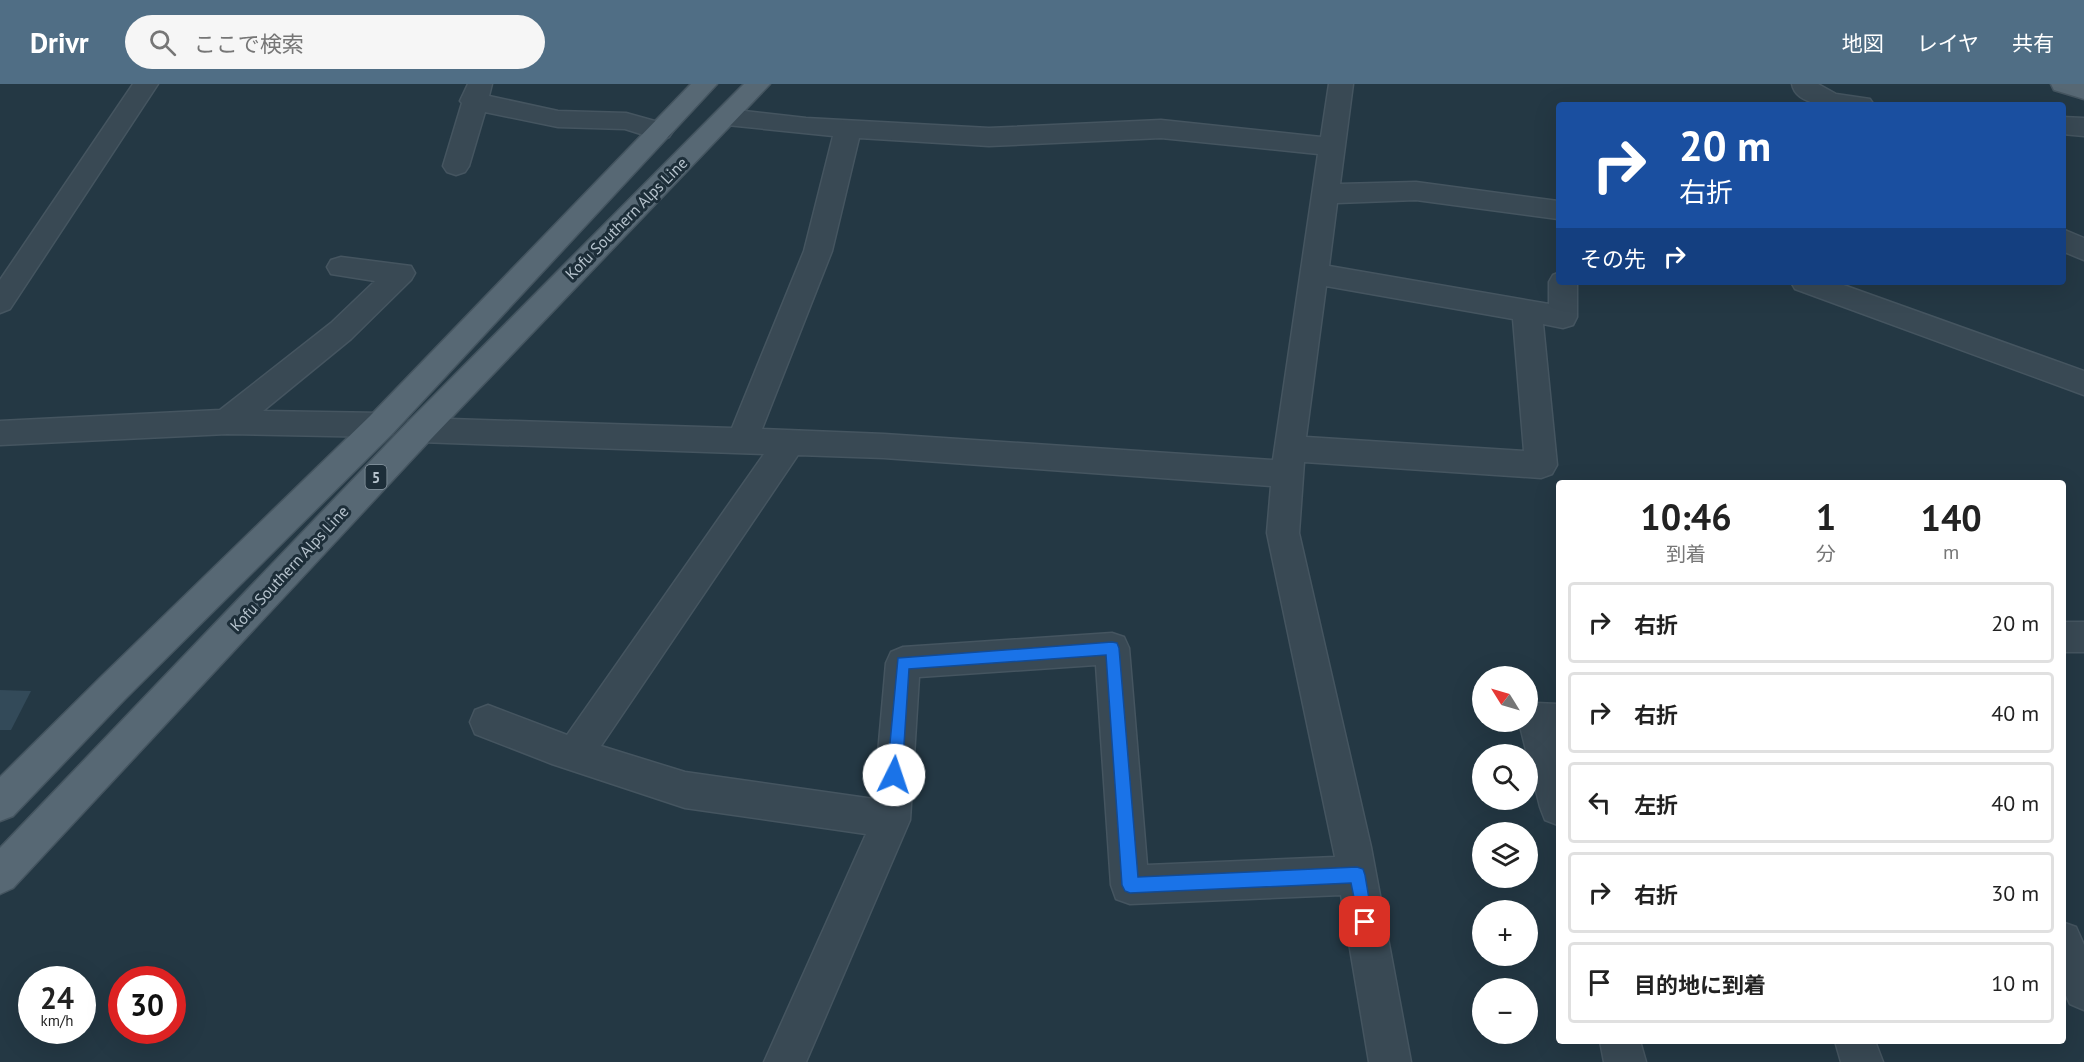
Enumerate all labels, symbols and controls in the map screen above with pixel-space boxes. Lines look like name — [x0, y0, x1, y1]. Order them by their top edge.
search box — [125, 15, 545, 69]
text: Drivr — [30, 24, 89, 61]
icon: search — [146, 26, 179, 59]
text: ここで検索 — [194, 30, 304, 58]
text: 地図 — [1842, 30, 1884, 57]
text: レイヤ — [1917, 30, 1979, 57]
text: 共有 — [2012, 30, 2054, 57]
text: 20 m — [1679, 118, 1771, 173]
icon: right — [1580, 126, 1658, 204]
street label: Kofu Southern Alps Line — [561, 153, 691, 283]
text: 右折 — [1679, 175, 1733, 209]
icon: right — [1658, 240, 1691, 273]
text: その先 — [1580, 245, 1646, 273]
road number: 5 — [366, 465, 386, 489]
text: 10:46 — [1640, 493, 1732, 540]
text: 1 — [1816, 493, 1836, 540]
text: 140 — [1920, 494, 1982, 541]
street label: Kofu Southern Alps Line — [226, 501, 352, 635]
text: m — [1943, 539, 1959, 565]
text: 到着 — [1666, 541, 1706, 567]
text: 分 — [1816, 541, 1836, 567]
icon: right — [1583, 606, 1616, 639]
text: 20 m — [1991, 609, 2039, 637]
text: 右折 — [1634, 611, 1678, 639]
north arrow — [1472, 666, 1538, 732]
map controls — [1472, 666, 1538, 1044]
icon: right — [1583, 696, 1616, 729]
text: 40 m — [1991, 699, 2039, 727]
text: 右折 — [1634, 701, 1678, 729]
position arrow — [862, 743, 926, 807]
button: search — [1472, 744, 1538, 810]
icon: left — [1583, 786, 1616, 819]
text: 40 m — [1991, 789, 2039, 817]
text: 左折 — [1634, 791, 1678, 819]
button: layers — [1472, 822, 1538, 888]
icon: right — [1583, 876, 1616, 909]
text: 30 m — [1991, 879, 2039, 907]
text: 右折 — [1634, 881, 1678, 909]
pin — [1339, 896, 1390, 947]
button: + — [1472, 900, 1538, 966]
icon: arrive — [1348, 905, 1381, 938]
speed limit sign: 30 — [108, 966, 186, 1044]
icon: arrive — [1583, 966, 1616, 999]
text: 10 m — [1991, 969, 2039, 997]
text: 目的地に到着 — [1634, 971, 1766, 999]
text: 24 — [40, 978, 74, 1017]
button: − — [1472, 978, 1538, 1044]
text: km/h — [41, 1011, 73, 1030]

